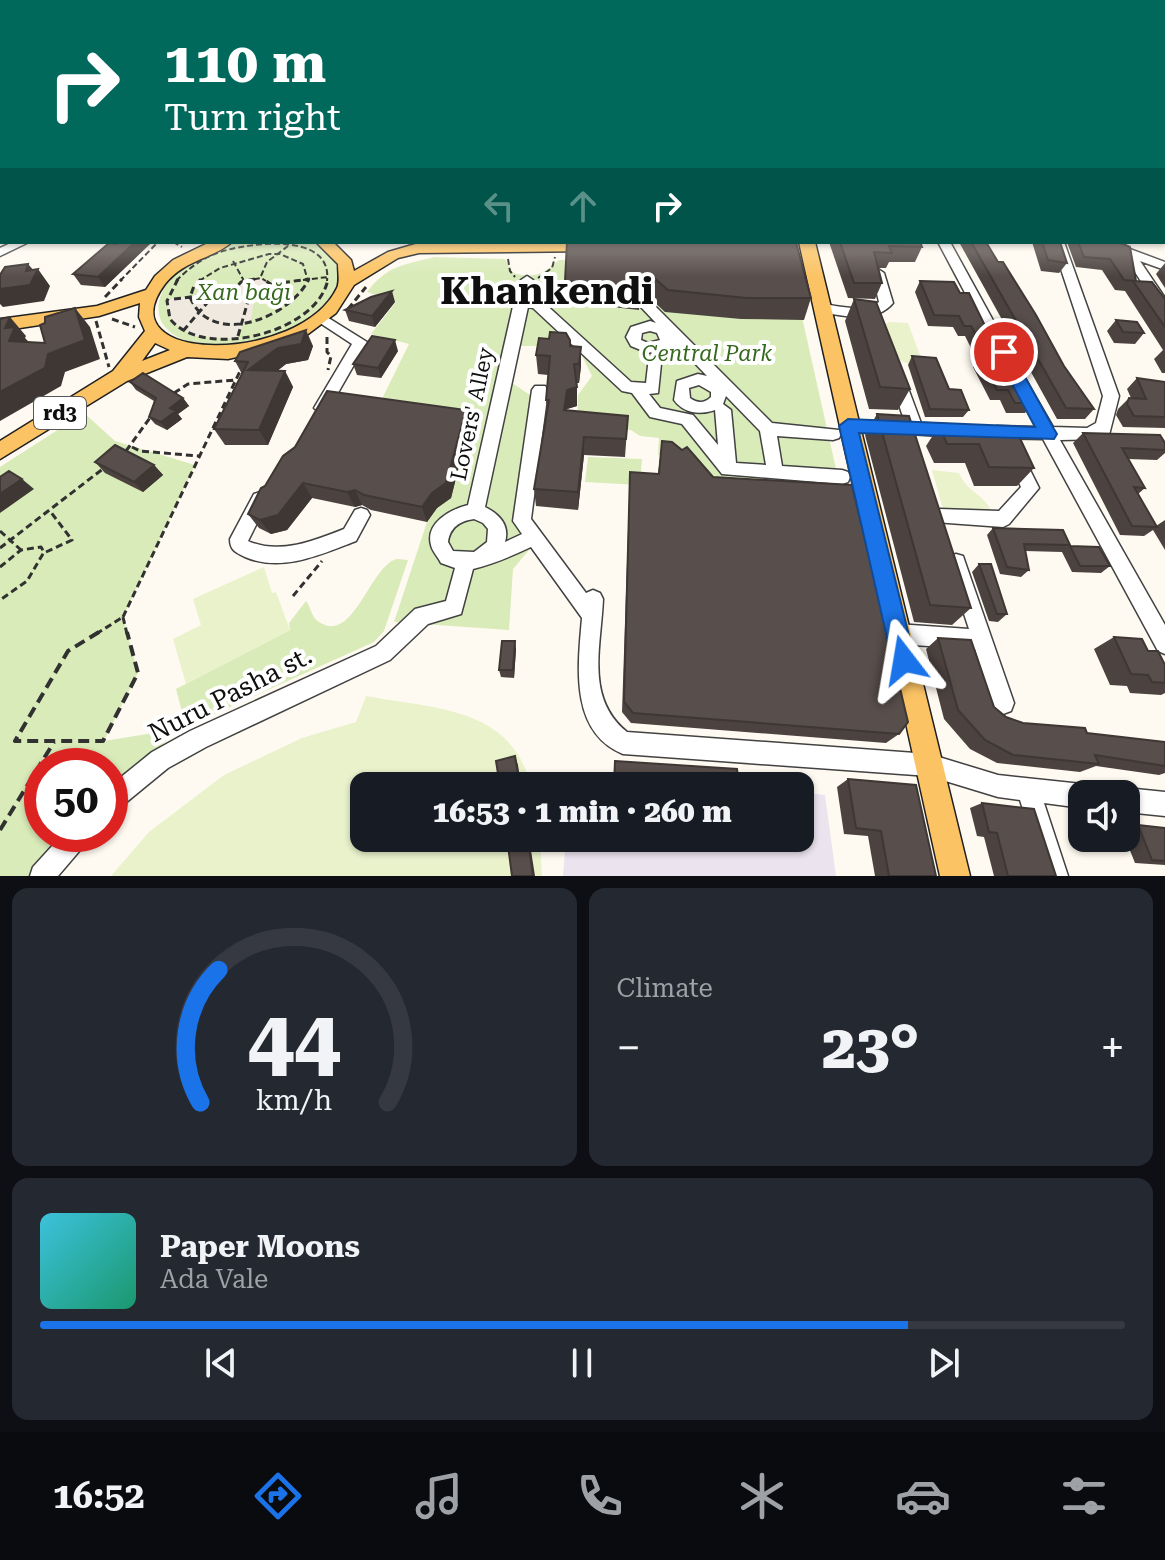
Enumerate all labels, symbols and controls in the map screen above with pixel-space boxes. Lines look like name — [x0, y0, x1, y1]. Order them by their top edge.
text: 110 m — [164, 30, 326, 96]
icon: right — [32, 32, 136, 136]
text: Turn right — [164, 97, 341, 139]
icon: left — [477, 184, 521, 228]
icon: ahead — [561, 184, 605, 228]
icon: right — [645, 184, 689, 228]
district label: Khankendi — [440, 269, 654, 313]
park label: Xan bağı — [196, 280, 291, 305]
pin — [970, 318, 1038, 386]
icon: arrive — [982, 330, 1026, 374]
park label: Central Park — [642, 341, 772, 366]
street label: Lovers' Alley — [446, 345, 498, 483]
road number: rd3 — [34, 397, 86, 429]
position arrow — [862, 618, 946, 702]
street label: Nuru Pasha st. — [143, 640, 317, 748]
speed limit sign: 50 — [24, 748, 128, 852]
map controls — [1068, 780, 1140, 852]
button: sound — [1068, 780, 1140, 852]
text: 16:53 · 1 min · 260 m — [432, 794, 732, 829]
text: Climate — [617, 973, 713, 1003]
text: 44 — [248, 992, 341, 1089]
text: 23° — [822, 1012, 919, 1083]
text: − — [617, 1022, 641, 1074]
text: + — [1100, 1022, 1125, 1074]
text: km/h — [256, 1083, 333, 1117]
text: Paper Moons — [160, 1229, 360, 1264]
text: Ada Vale — [160, 1264, 268, 1294]
icon: previous — [199, 1341, 243, 1385]
icon: pause — [560, 1341, 604, 1385]
icon: next — [922, 1341, 966, 1385]
icon: directions — [250, 1468, 306, 1524]
icon: music — [411, 1468, 467, 1524]
icon: phone — [572, 1468, 628, 1524]
icon: climate — [734, 1468, 790, 1524]
icon: car — [895, 1468, 951, 1524]
icon: filters — [1056, 1468, 1112, 1524]
text: 16:52 — [53, 1475, 145, 1517]

